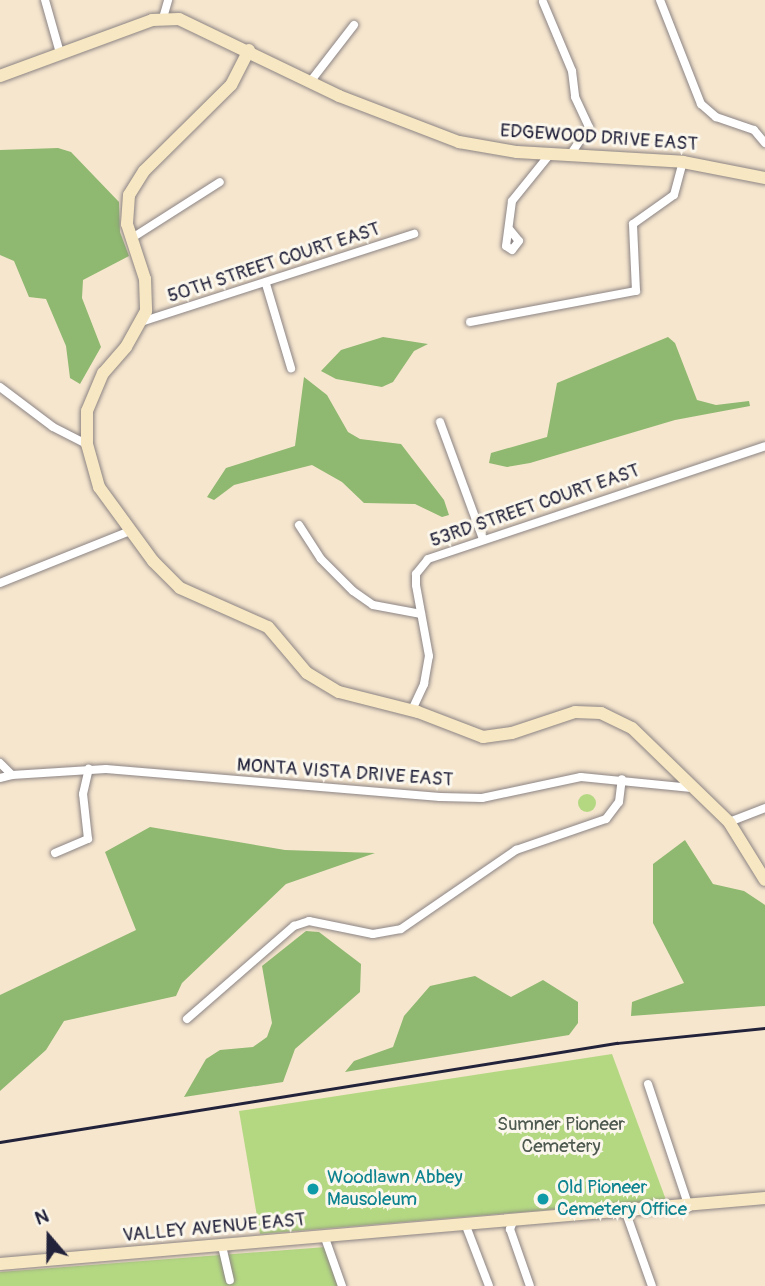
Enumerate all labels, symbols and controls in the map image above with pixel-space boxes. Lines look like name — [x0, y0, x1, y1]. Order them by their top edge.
street label: EDGEWOOD DRIVE EAST — [499, 120, 699, 156]
street label: 50TH STREET COURT EAST — [165, 218, 383, 308]
street label: 53RD STREET COURT EAST — [427, 459, 643, 553]
street label: MONTA VISTA DRIVE EAST — [236, 754, 454, 792]
park label: Sumner Pioneer Cemetery — [497, 1114, 625, 1158]
place label: Woodlawn Abbey Mausoleum — [327, 1167, 462, 1211]
place label: Old Pioneer Cemetery Office — [557, 1177, 687, 1221]
marker: Woodlawn Abbey Mausoleum — [305, 1181, 321, 1197]
marker: Old Pioneer Cemetery Office — [535, 1191, 551, 1207]
north arrow — [14, 1202, 84, 1272]
text: N — [32, 1204, 52, 1231]
street label: VALLEY AVENUE EAST — [122, 1209, 306, 1247]

